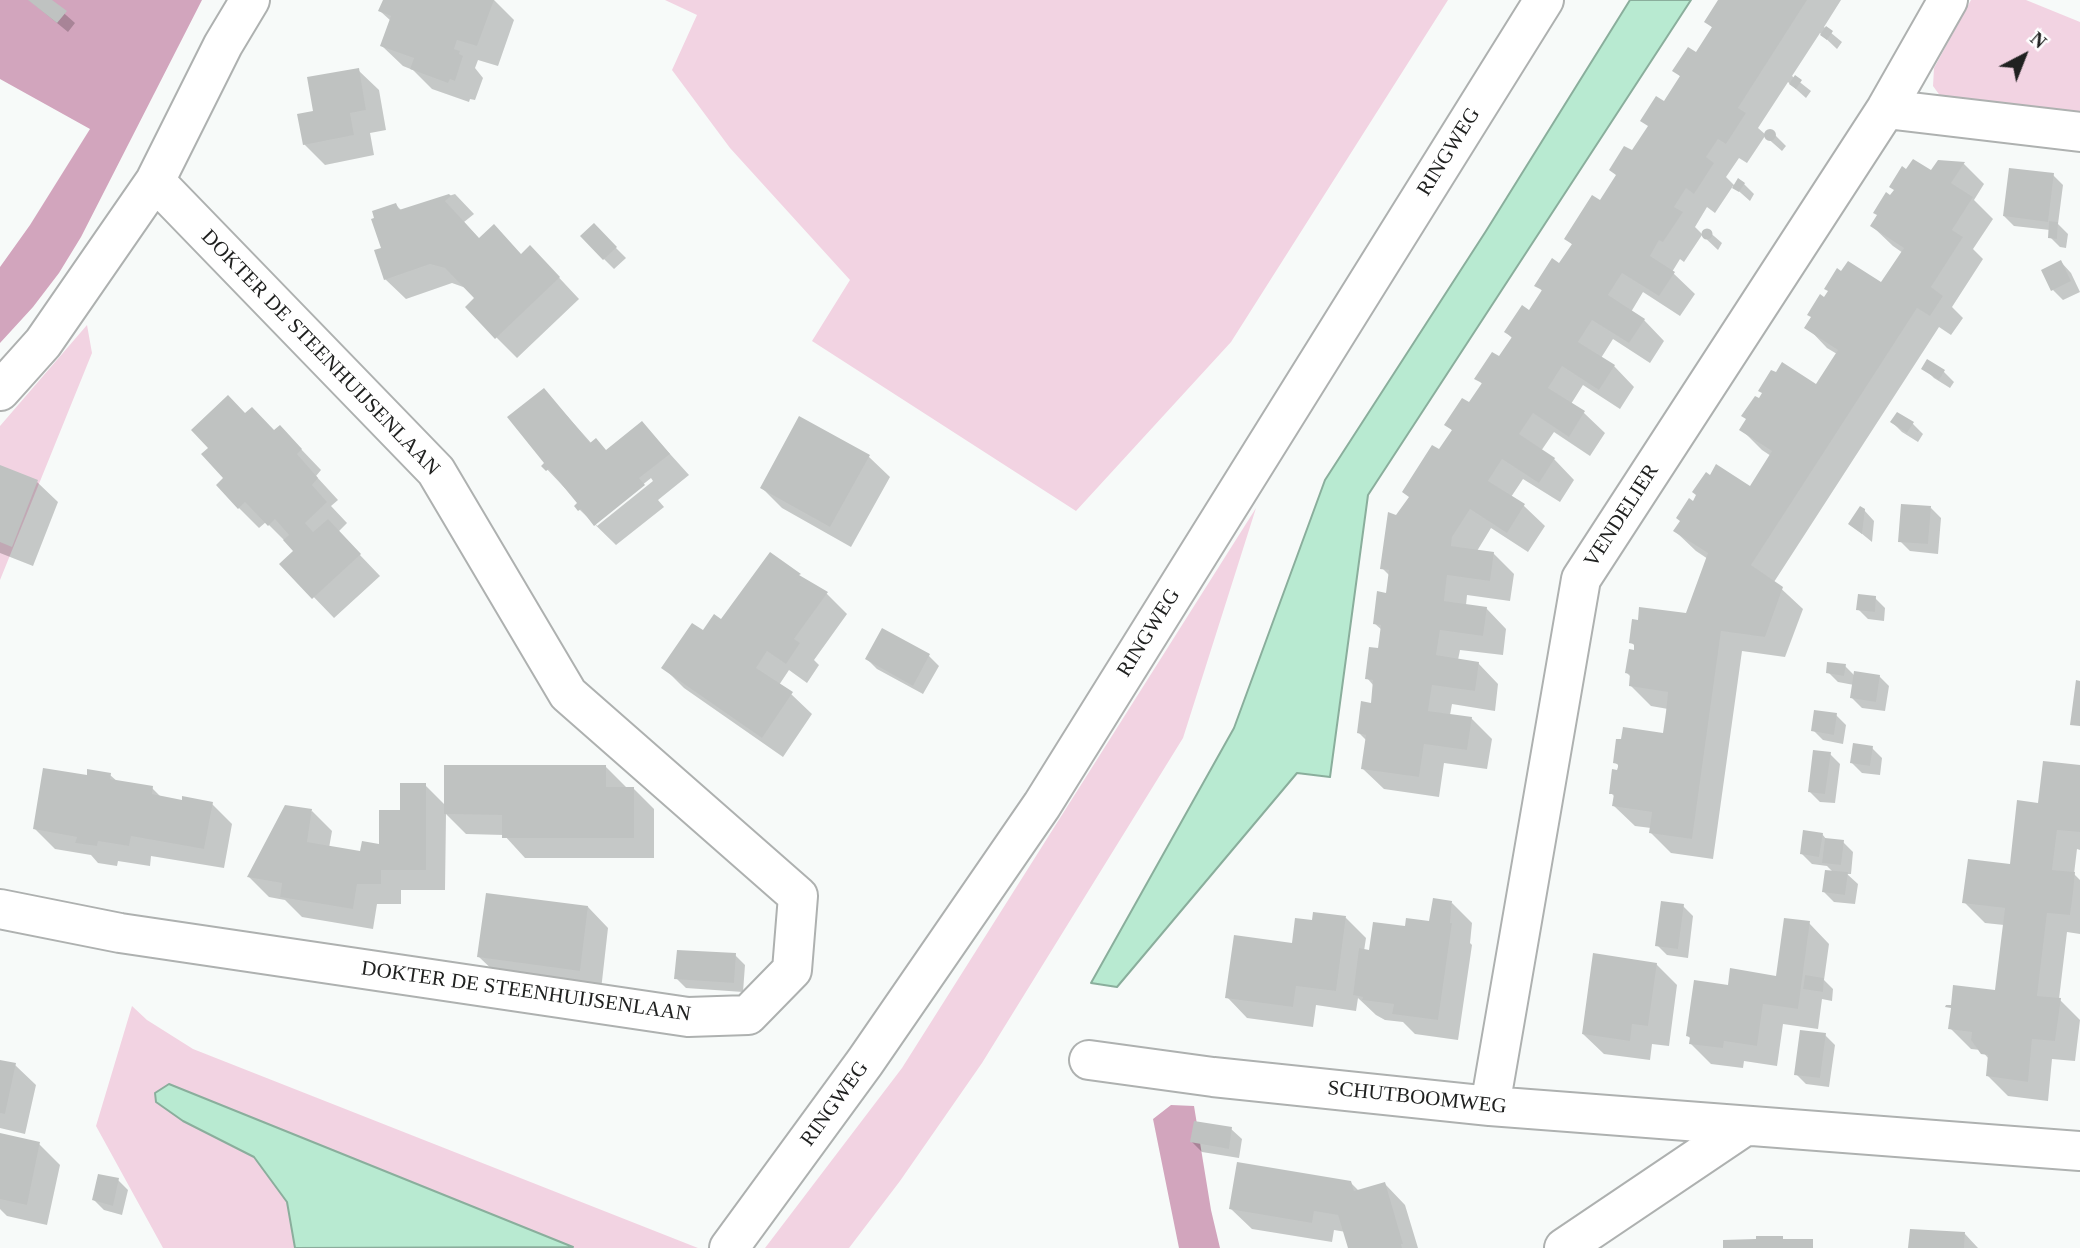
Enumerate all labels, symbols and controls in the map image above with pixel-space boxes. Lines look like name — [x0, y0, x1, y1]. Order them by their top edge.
north arrow — [1989, 21, 2059, 91]
text: N — [2026, 28, 2051, 52]
street label: RINGWEG — [1412, 103, 1486, 201]
street label: DOKTER DE STEENHUIJSENLAAN — [195, 225, 445, 481]
street label: VENDELIER — [1579, 460, 1665, 572]
street label: RINGWEG — [1112, 584, 1186, 682]
street label: DOKTER DE STEENHUIJSENLAAN — [360, 956, 692, 1028]
street label: RINGWEG — [796, 1056, 874, 1152]
street label: SCHUTBOOMWEG — [1326, 1076, 1508, 1120]

